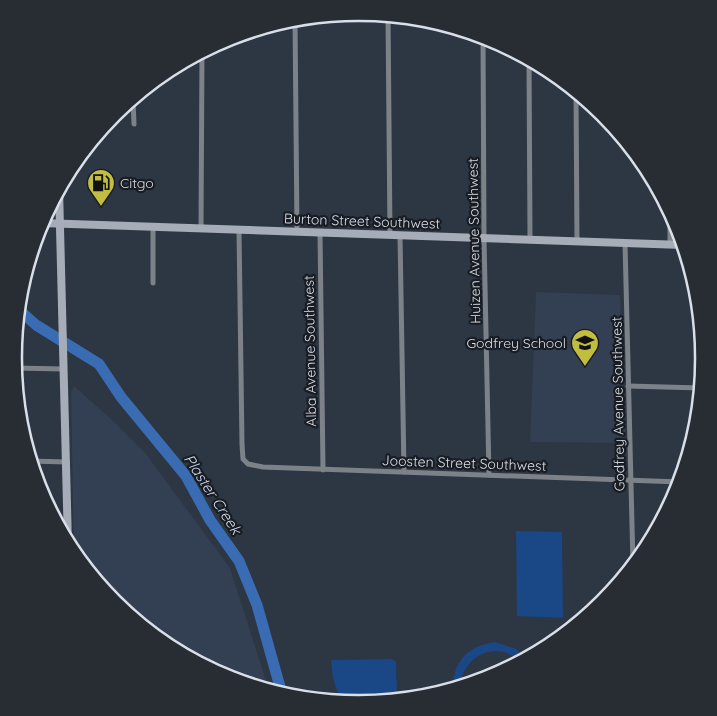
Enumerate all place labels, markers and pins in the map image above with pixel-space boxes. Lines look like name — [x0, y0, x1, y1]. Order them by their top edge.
fuel station icon: Citgo — [86, 168, 116, 207]
place label: Citgo — [120, 174, 154, 192]
school or university icon: Godfrey School — [570, 328, 600, 367]
place label: Godfrey School — [466, 334, 566, 352]

